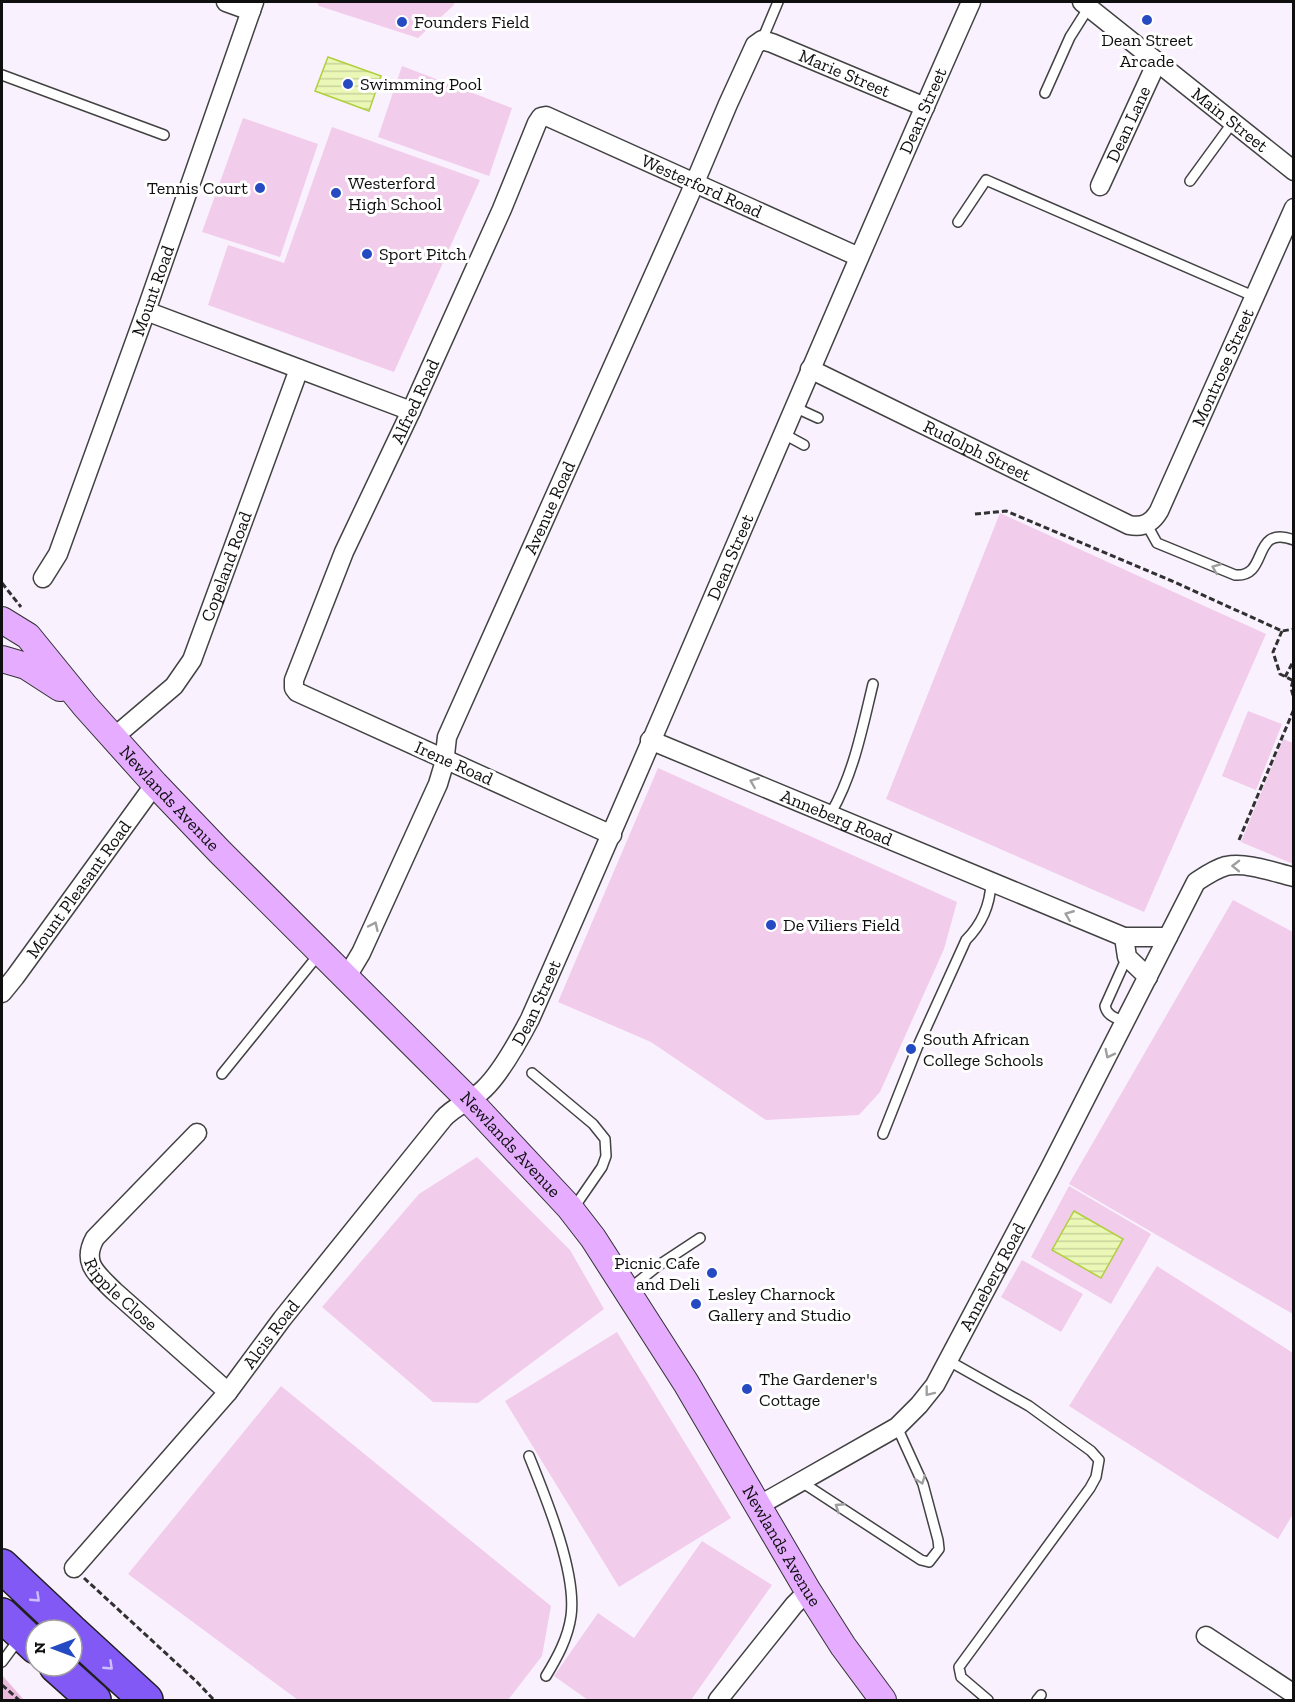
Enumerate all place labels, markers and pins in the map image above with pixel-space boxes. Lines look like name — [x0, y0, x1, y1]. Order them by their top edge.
place label: Founders Field — [414, 11, 530, 33]
marker: Dean Street Arcade — [1140, 13, 1154, 27]
marker: Founders Field — [395, 15, 409, 29]
place label: Dean Street Arcade — [1101, 29, 1193, 72]
place label: Swimming Pool — [360, 73, 482, 95]
marker: Swimming Pool — [341, 77, 355, 91]
place label: Westerford High School — [348, 172, 442, 215]
place label: Tennis Court — [147, 177, 248, 199]
marker: Tennis Court — [253, 181, 267, 195]
marker: Westerford High School — [329, 186, 343, 200]
place label: Sport Pitch — [379, 243, 467, 265]
marker: Sport Pitch — [360, 247, 374, 261]
place label: De Viliers Field — [783, 914, 900, 936]
marker: De Viliers Field — [764, 918, 778, 932]
place label: South African College Schools — [923, 1028, 1044, 1071]
marker: South African College Schools — [904, 1042, 918, 1056]
place label: Picnic Cafe and Deli — [614, 1252, 700, 1295]
marker: Picnic Cafe and Deli — [705, 1266, 719, 1280]
place label: Lesley Charnock Gallery and Studio — [708, 1283, 851, 1326]
marker: Lesley Charnock Gallery and Studio — [689, 1297, 703, 1311]
place label: The Gardener's Cottage — [759, 1368, 878, 1411]
marker: The Gardener's Cottage — [740, 1382, 754, 1396]

